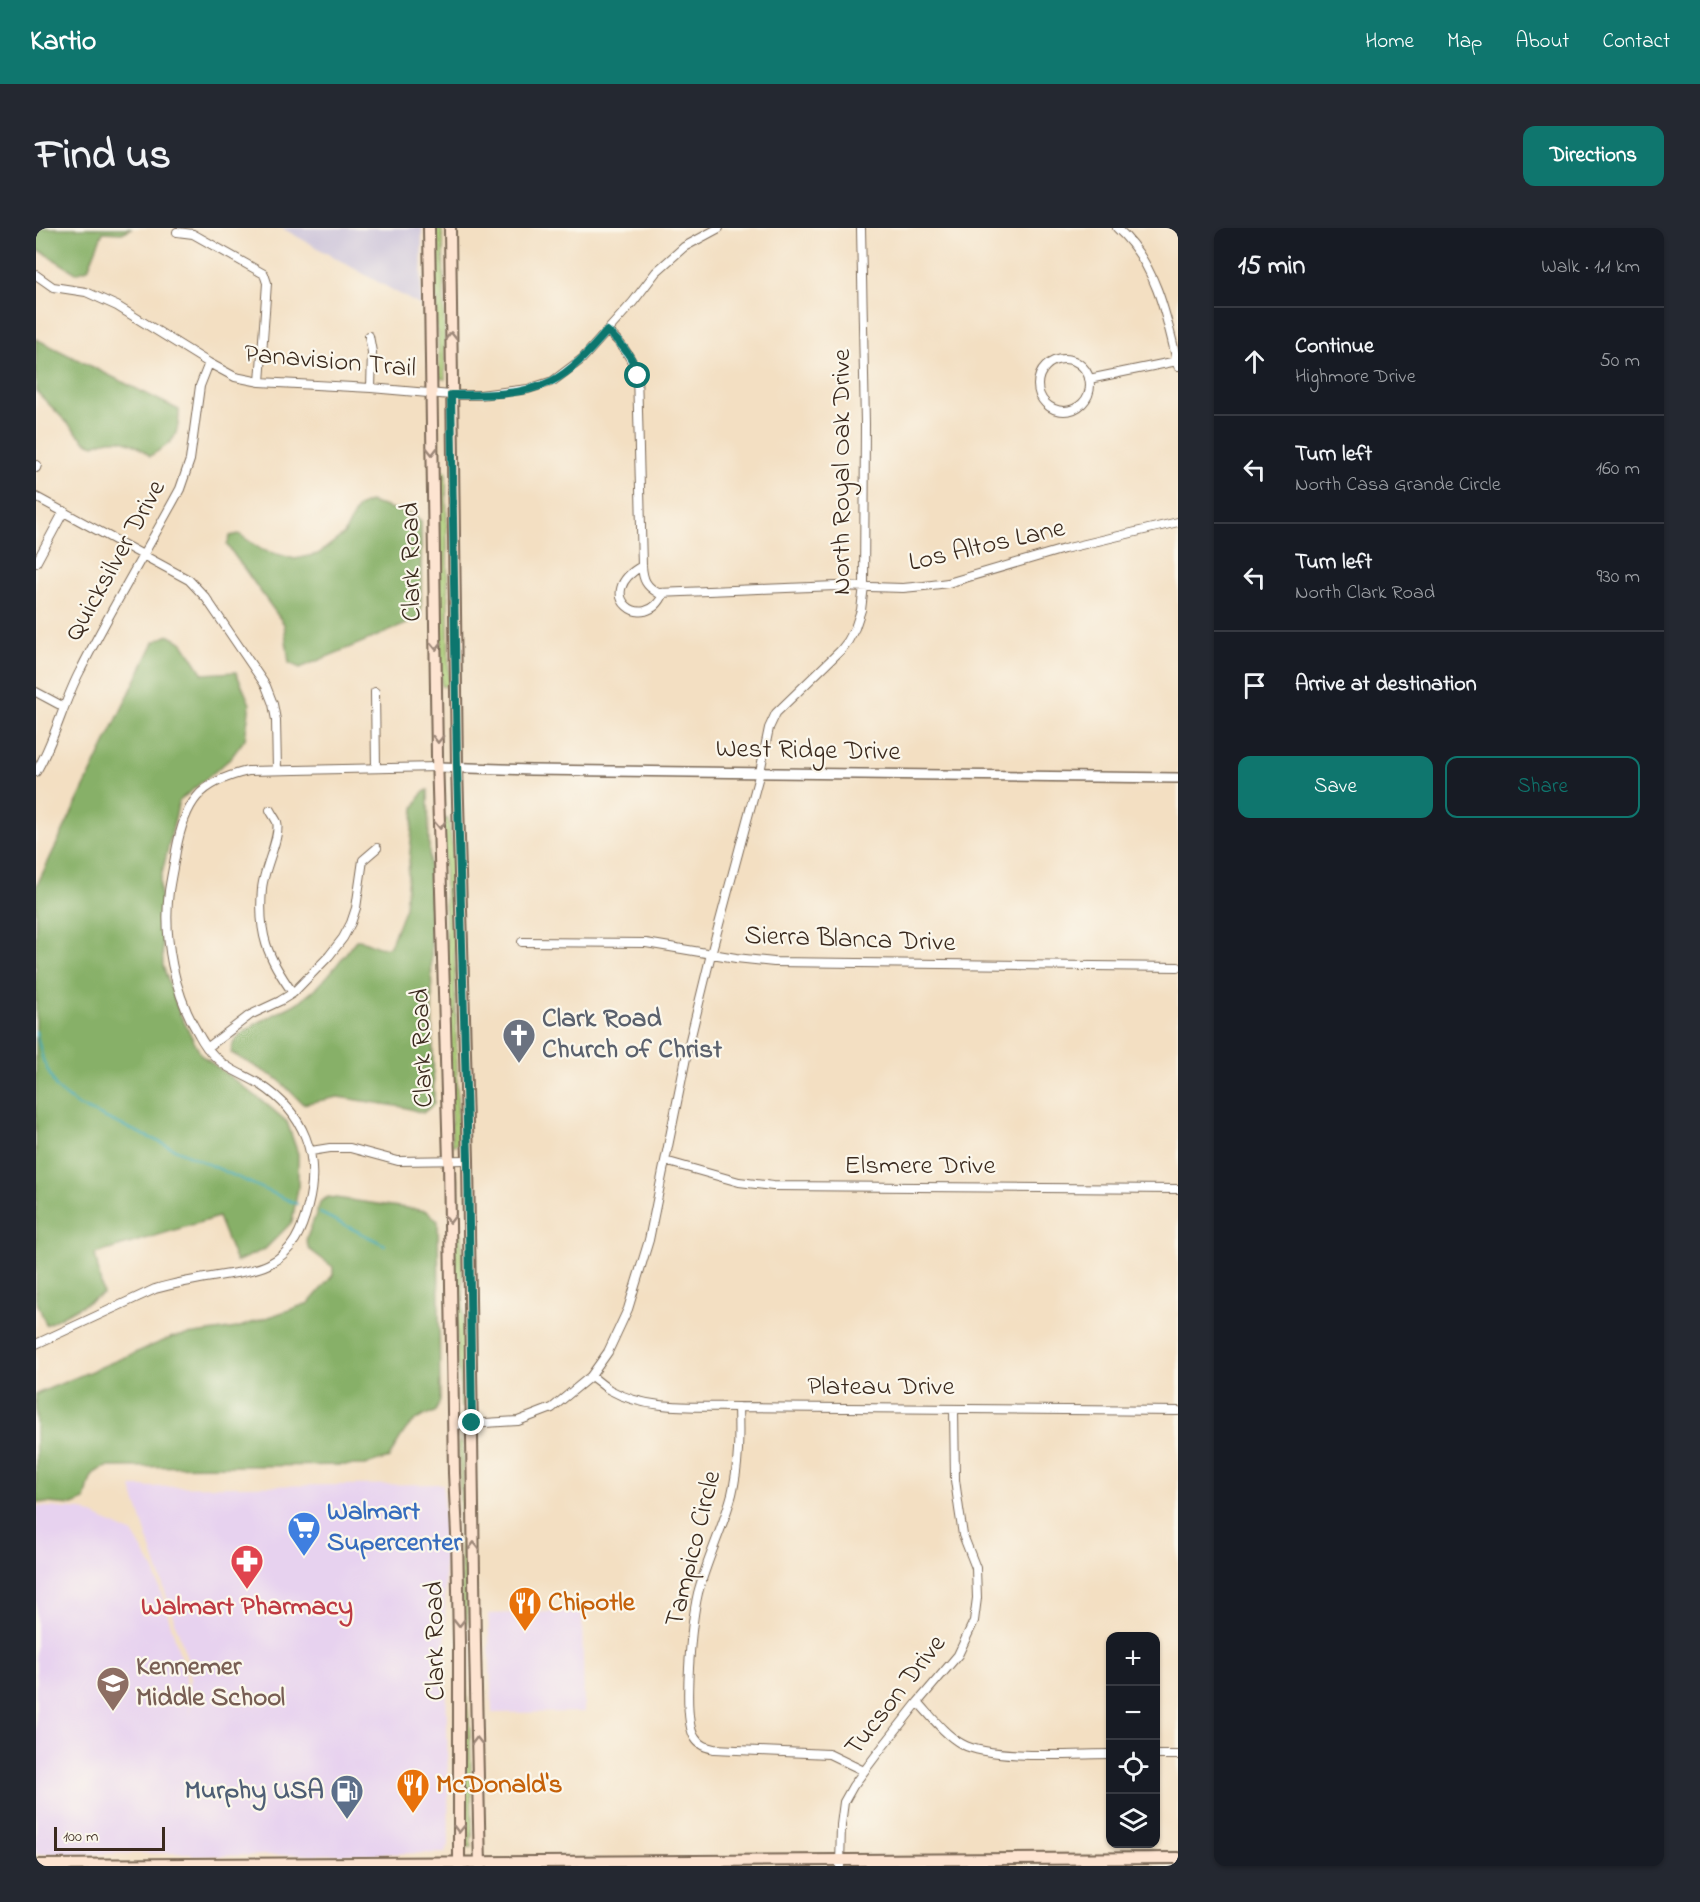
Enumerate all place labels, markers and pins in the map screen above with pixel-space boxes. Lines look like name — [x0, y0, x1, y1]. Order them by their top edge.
place label: Clark Road Church of Christ — [542, 1000, 723, 1070]
church icon: Clark Road Church of Christ — [501, 1017, 537, 1064]
place label: Walmart Supercenter — [327, 1493, 462, 1563]
supermarket icon: Walmart Supercenter — [286, 1510, 322, 1557]
pharmacy icon: Walmart Pharmacy — [229, 1543, 265, 1590]
place label: Chipotle — [548, 1584, 636, 1623]
restaurant icon: Chipotle — [507, 1585, 543, 1632]
place label: Walmart Pharmacy — [141, 1588, 353, 1627]
place label: Kennemer Middle School — [136, 1648, 285, 1718]
school or university icon: Kennemer Middle School — [95, 1665, 131, 1712]
place label: McDonald's — [436, 1766, 562, 1805]
restaurant icon: McDonald's — [395, 1767, 431, 1814]
place label: Murphy USA — [184, 1772, 324, 1811]
fuel station icon: Murphy USA — [329, 1773, 365, 1820]

